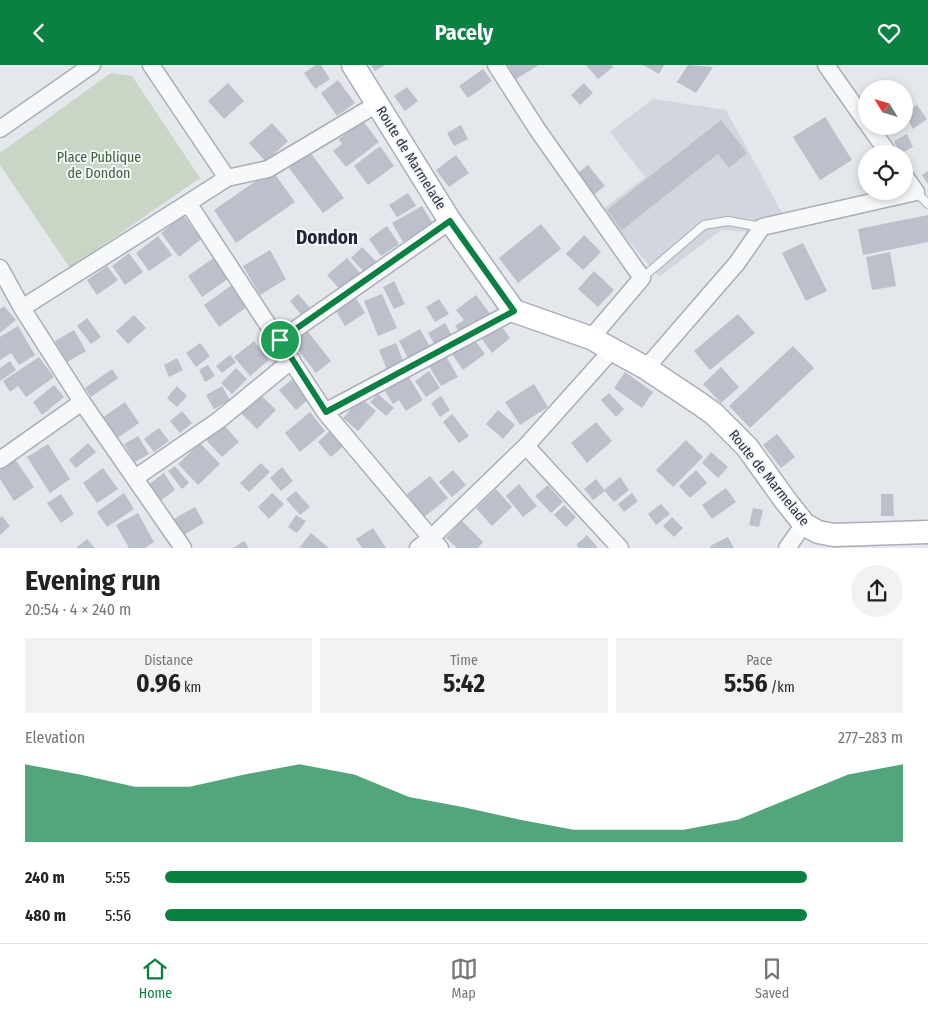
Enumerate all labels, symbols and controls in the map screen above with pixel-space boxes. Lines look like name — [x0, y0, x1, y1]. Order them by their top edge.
icon: back — [25, 19, 53, 47]
text: Pacely — [435, 19, 493, 46]
icon: heart — [875, 19, 903, 47]
north arrow — [858, 80, 912, 135]
map controls — [858, 80, 913, 200]
street label: Route de Marmelade — [372, 103, 450, 213]
button: locate — [858, 145, 913, 200]
park label: Place Publique de Dondon — [57, 149, 141, 182]
district label: Dondon — [296, 226, 358, 249]
pin — [259, 319, 301, 361]
icon: arrive — [266, 326, 294, 354]
street label: Route de Marmelade — [725, 427, 813, 530]
text: Evening run — [25, 564, 161, 597]
button: share — [851, 565, 903, 617]
text: 20:54 · 4 × 240 m — [25, 600, 131, 619]
text: Distance — [144, 652, 193, 669]
text: Time — [450, 652, 478, 669]
text: Pace — [746, 652, 772, 669]
text: 0.96 — [136, 669, 181, 699]
text: 5:42 — [443, 669, 485, 699]
text: 5:56 — [724, 669, 768, 699]
text: km — [181, 679, 201, 696]
text: /km — [768, 679, 795, 696]
text: Elevation — [25, 728, 85, 747]
text: 277–283 m — [838, 728, 903, 747]
text: 240 m — [25, 868, 65, 887]
text: 5:55 — [105, 868, 130, 887]
text: 480 m — [25, 906, 66, 925]
text: 5:56 — [105, 906, 131, 925]
tab: Home — [139, 955, 172, 1002]
tab: Map — [450, 955, 478, 1002]
tab: Saved — [755, 955, 789, 1002]

